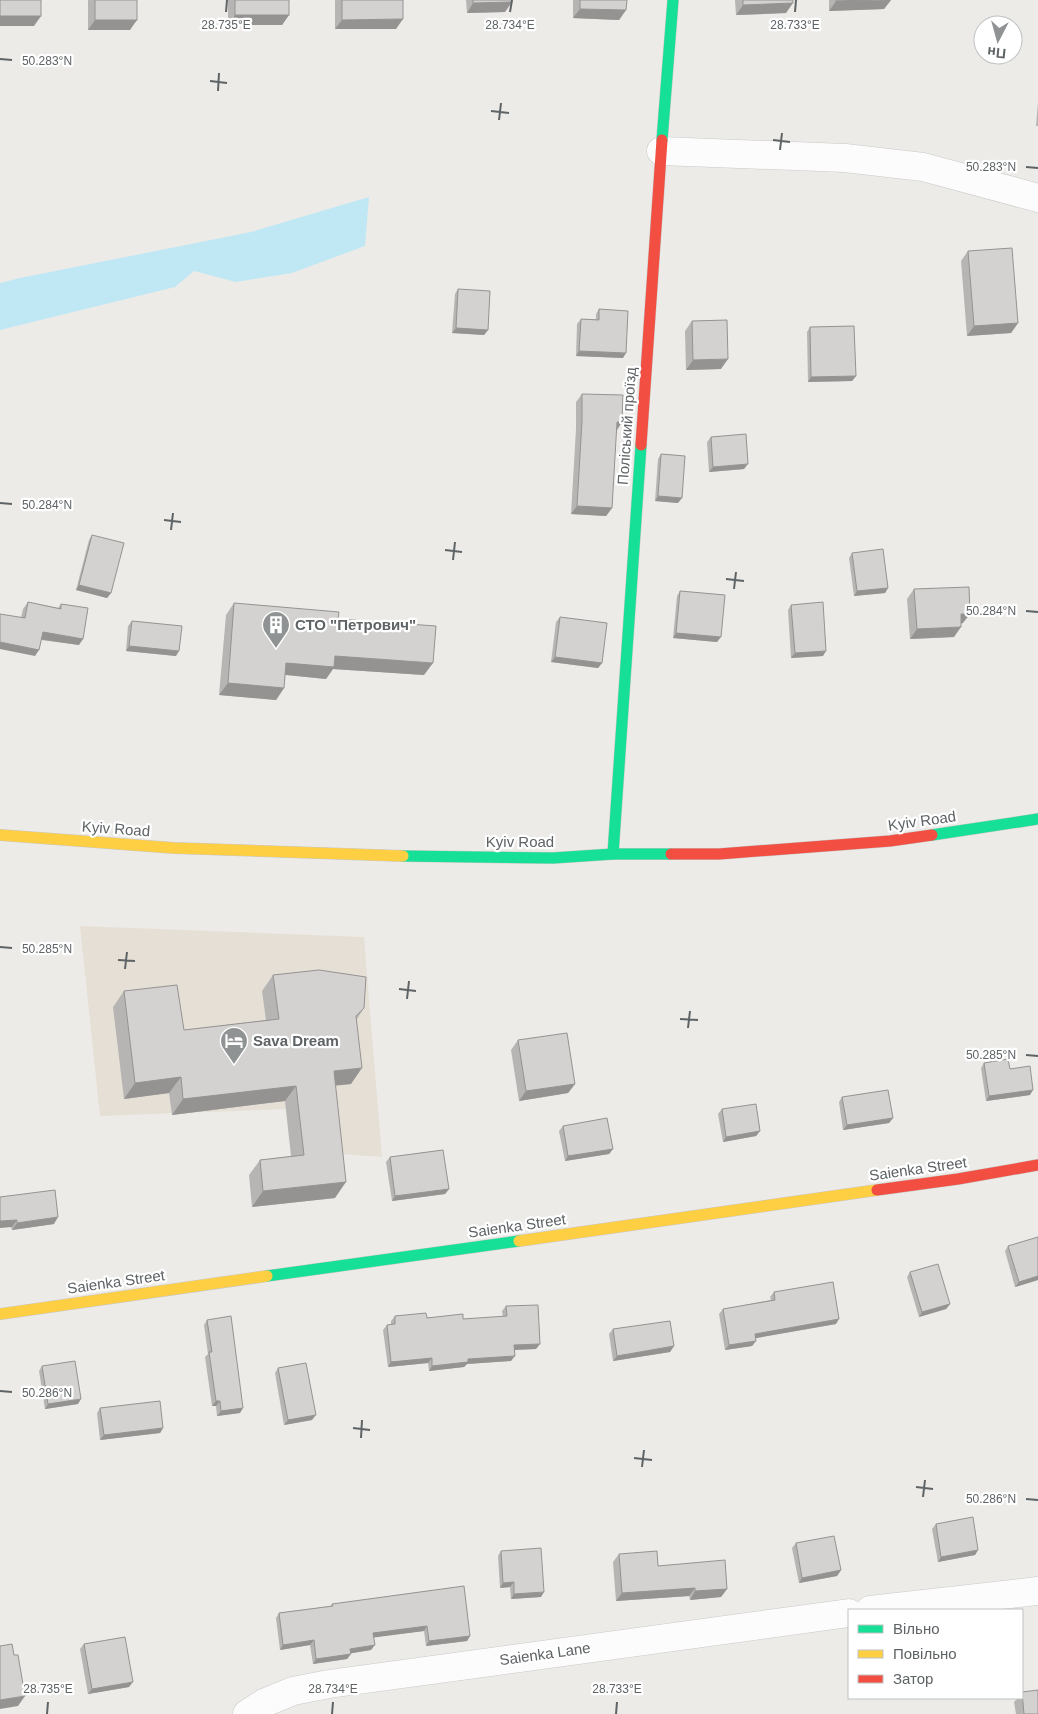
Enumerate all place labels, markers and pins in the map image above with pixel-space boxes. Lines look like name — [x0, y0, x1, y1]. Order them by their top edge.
building icon: СТО "Петрович" — [261, 610, 291, 649]
place label: СТО "Петрович" — [295, 616, 416, 633]
hotel icon: Sava Dream — [219, 1026, 249, 1065]
place label: Sava Dream — [253, 1032, 339, 1049]

